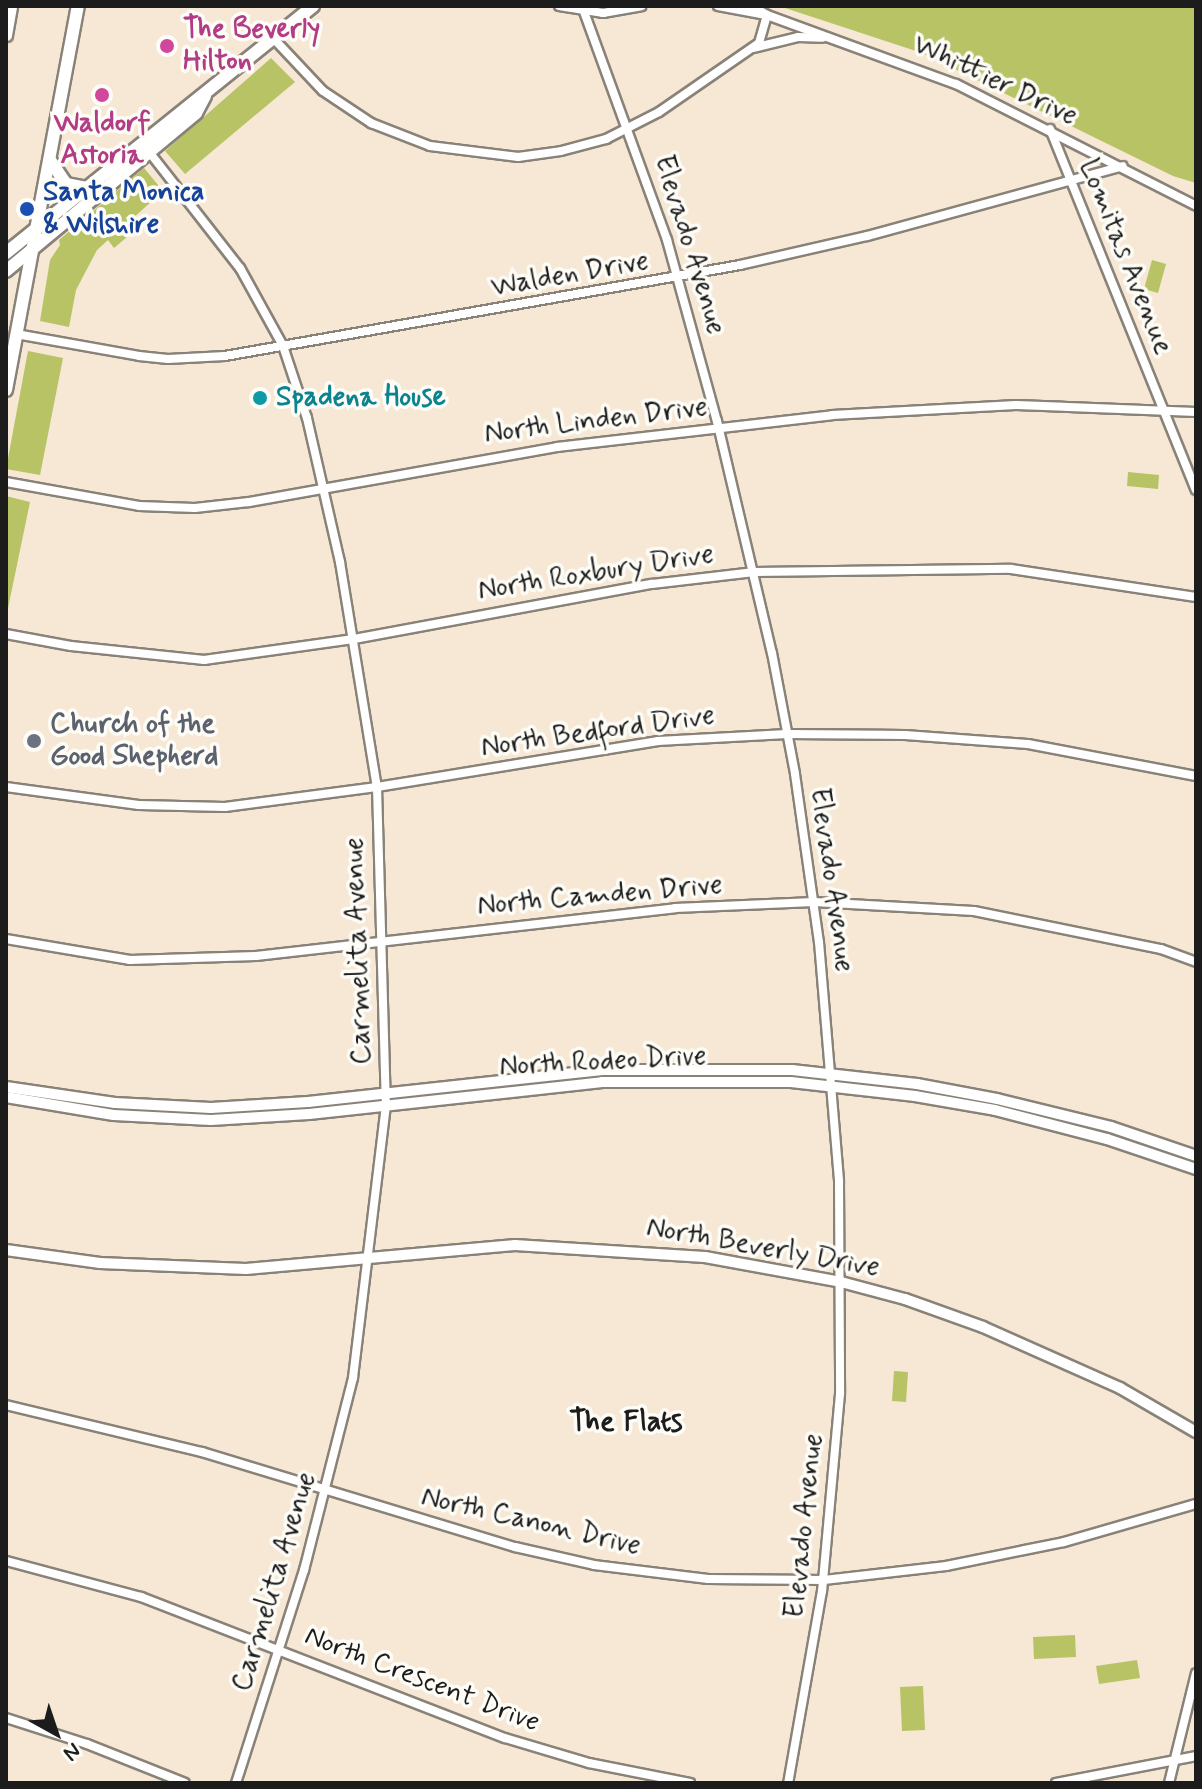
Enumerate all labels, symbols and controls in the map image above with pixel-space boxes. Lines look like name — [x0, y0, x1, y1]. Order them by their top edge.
place label: The Beverly Hilton — [183, 13, 325, 79]
street label: Whittier Drive — [908, 29, 1082, 133]
marker: The Beverly Hilton — [158, 37, 176, 55]
marker: Waldorf Astoria — [93, 86, 111, 104]
place label: Waldorf Astoria — [54, 107, 150, 173]
street label: Elevado Avenue — [645, 150, 733, 340]
street label: Lomitas Avenue — [1072, 158, 1178, 356]
place label: Santa Monica & Wilshire — [43, 176, 209, 242]
marker: Santa Monica & Wilshire — [18, 200, 36, 218]
street label: Walden Drive — [490, 245, 650, 305]
place label: Spadena House — [276, 381, 450, 415]
marker: Spadena House — [251, 389, 269, 407]
street label: North Linden Drive — [484, 391, 708, 451]
street label: North Roxbury Drive — [477, 538, 715, 608]
street label: North Bedford Drive — [480, 699, 716, 765]
place label: Church of the Good Shepherd — [50, 708, 220, 774]
marker: Church of the Good Shepherd — [25, 732, 43, 750]
street label: Elevado Avenue — [801, 784, 861, 976]
street label: Carmelita Avenue — [338, 835, 380, 1067]
street label: North Camden Drive — [477, 869, 723, 923]
street label: North Rodeo Drive — [499, 1040, 707, 1084]
street label: North Beverly Drive — [645, 1211, 881, 1285]
district label: The Flats — [567, 1404, 685, 1440]
street label: Elevado Avenue — [778, 1430, 832, 1622]
street label: Carmelita Avenue — [225, 1467, 325, 1697]
street label: North Canon Drive — [418, 1480, 644, 1564]
street label: North Crescent Drive — [300, 1620, 544, 1740]
north arrow — [16, 1693, 96, 1773]
text: N — [57, 1736, 86, 1767]

